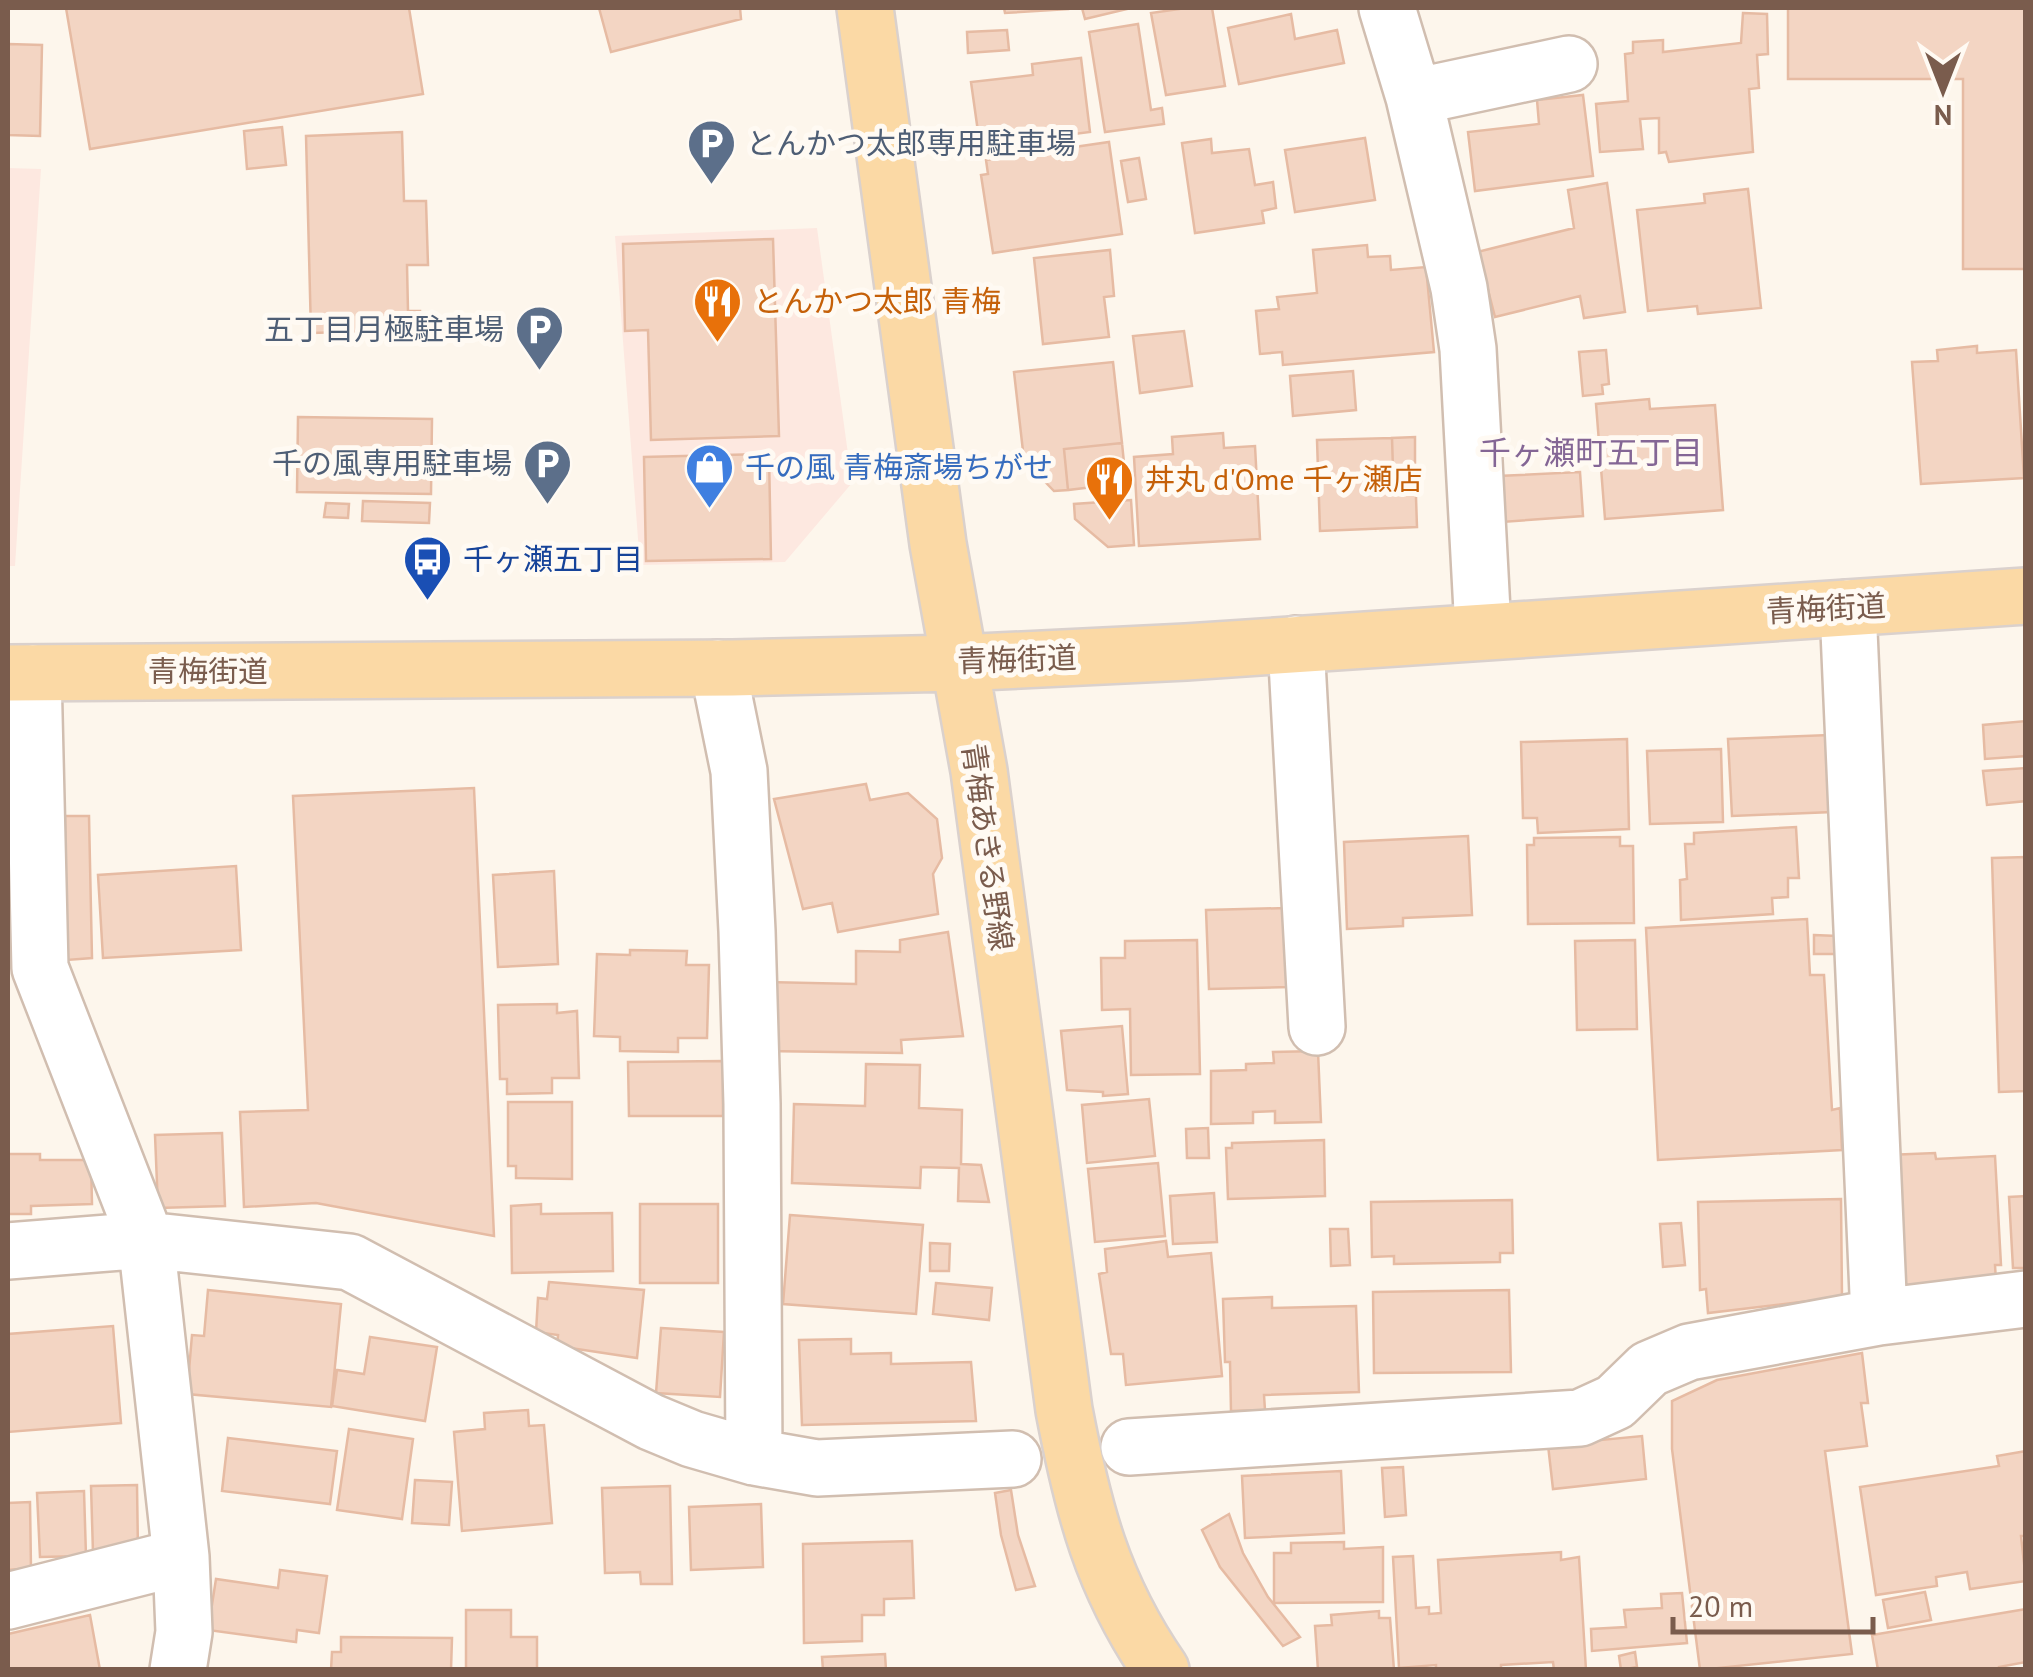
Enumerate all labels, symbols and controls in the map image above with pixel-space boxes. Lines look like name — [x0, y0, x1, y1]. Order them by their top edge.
north arrow — [1893, 40, 1993, 140]
text: N — [1934, 97, 1952, 134]
parking icon: とんかつ太郎専用駐車場 — [685, 118, 737, 186]
place label: とんかつ太郎専用駐車場 — [746, 123, 1076, 162]
restaurant icon: とんかつ太郎 青梅 — [692, 276, 744, 344]
place label: とんかつ太郎 青梅 — [753, 281, 1001, 320]
parking icon: 五丁目月極駐車場 — [513, 304, 565, 372]
place label: 五丁目月極駐車場 — [264, 309, 504, 348]
district label: 千ヶ瀬町五丁目 — [1479, 431, 1703, 473]
parking icon: 千の風専用駐車場 — [521, 438, 573, 506]
shop icon: 千の風 青梅斎場ちがせ — [684, 442, 736, 510]
place label: 千の風専用駐車場 — [272, 443, 512, 482]
place label: 千の風 青梅斎場ちがせ — [745, 447, 1053, 486]
restaurant icon: 丼丸 d'Ome 千ヶ瀬店 — [1084, 454, 1136, 522]
place label: 丼丸 d'Ome 千ヶ瀬店 — [1145, 459, 1423, 498]
bus stop icon: 千ヶ瀬五丁目 — [402, 534, 454, 602]
place label: 千ヶ瀬五丁目 — [463, 539, 643, 578]
street label: 青梅街道 — [1765, 585, 1887, 630]
street label: 青梅街道 — [956, 637, 1078, 680]
street label: 青梅街道 — [148, 651, 268, 690]
street label: 青梅あきる野線 — [955, 740, 1022, 953]
scale bar — [1673, 1572, 1873, 1634]
text: 20 m — [1688, 1586, 1753, 1625]

